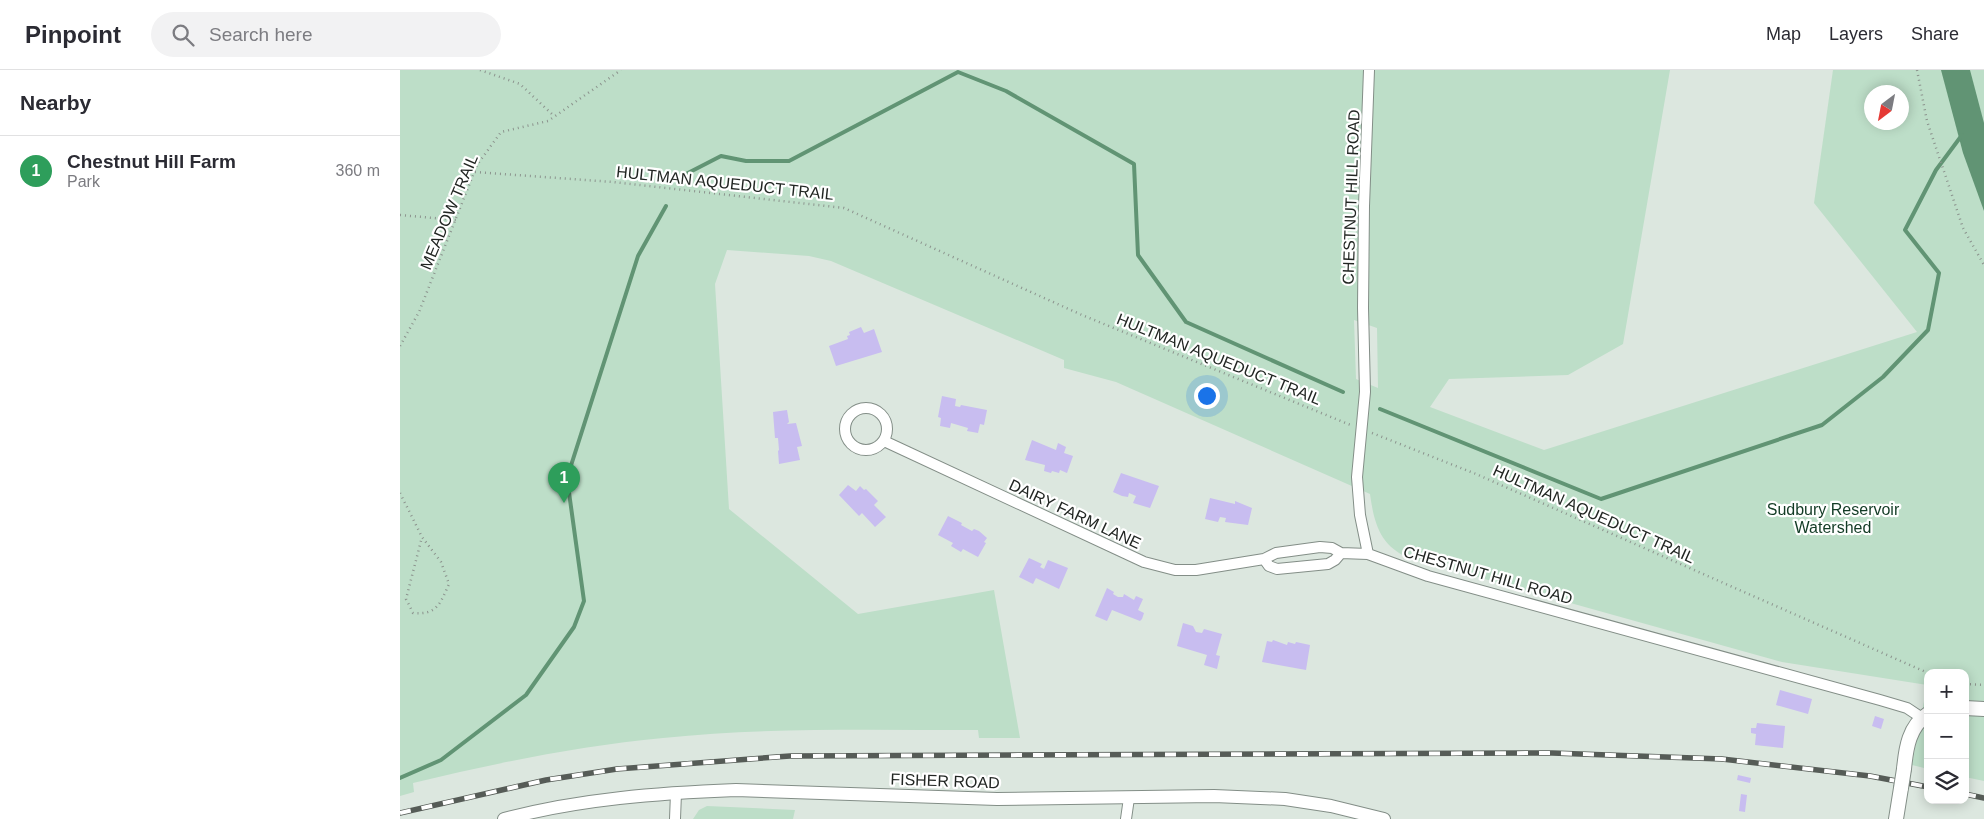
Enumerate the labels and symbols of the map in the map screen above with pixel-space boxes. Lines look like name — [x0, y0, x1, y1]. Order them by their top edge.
north arrow — [1864, 85, 1909, 130]
street label: CHESTNUT HILL ROAD — [1339, 109, 1363, 285]
street label: MEADOW TRAIL — [417, 152, 481, 272]
street label: HULTMAN AQUEDUCT TRAIL — [615, 163, 835, 203]
street label: HULTMAN AQUEDUCT TRAIL — [1114, 310, 1324, 408]
your location — [1194, 383, 1220, 409]
pin: 1 — [548, 462, 580, 503]
street label: HULTMAN AQUEDUCT TRAIL — [1491, 462, 1697, 566]
street label: DAIRY FARM LANE — [1006, 476, 1144, 552]
park label: Sudbury Reservoir Watershed — [1767, 501, 1900, 536]
street label: CHESTNUT HILL ROAD — [1401, 543, 1575, 607]
street label: FISHER ROAD — [890, 771, 1000, 791]

